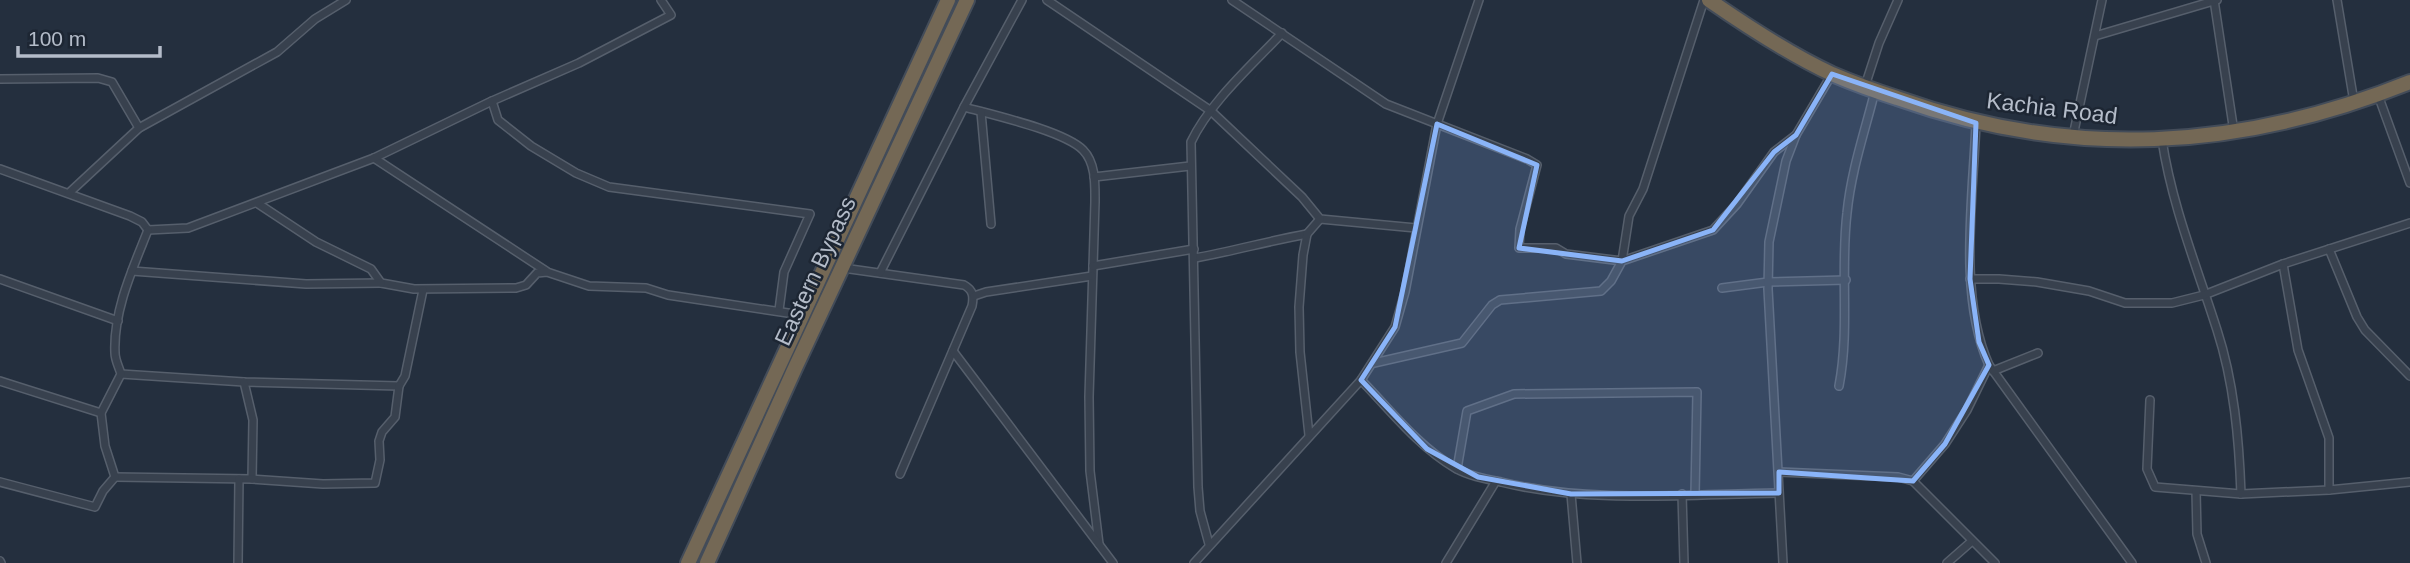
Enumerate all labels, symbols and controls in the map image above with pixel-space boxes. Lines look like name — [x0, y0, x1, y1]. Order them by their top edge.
scale bar — [18, 14, 159, 58]
text: 100 m — [28, 27, 86, 50]
street label: Kachia Road — [1985, 87, 2119, 129]
street label: Eastern Bypass — [769, 193, 861, 349]

